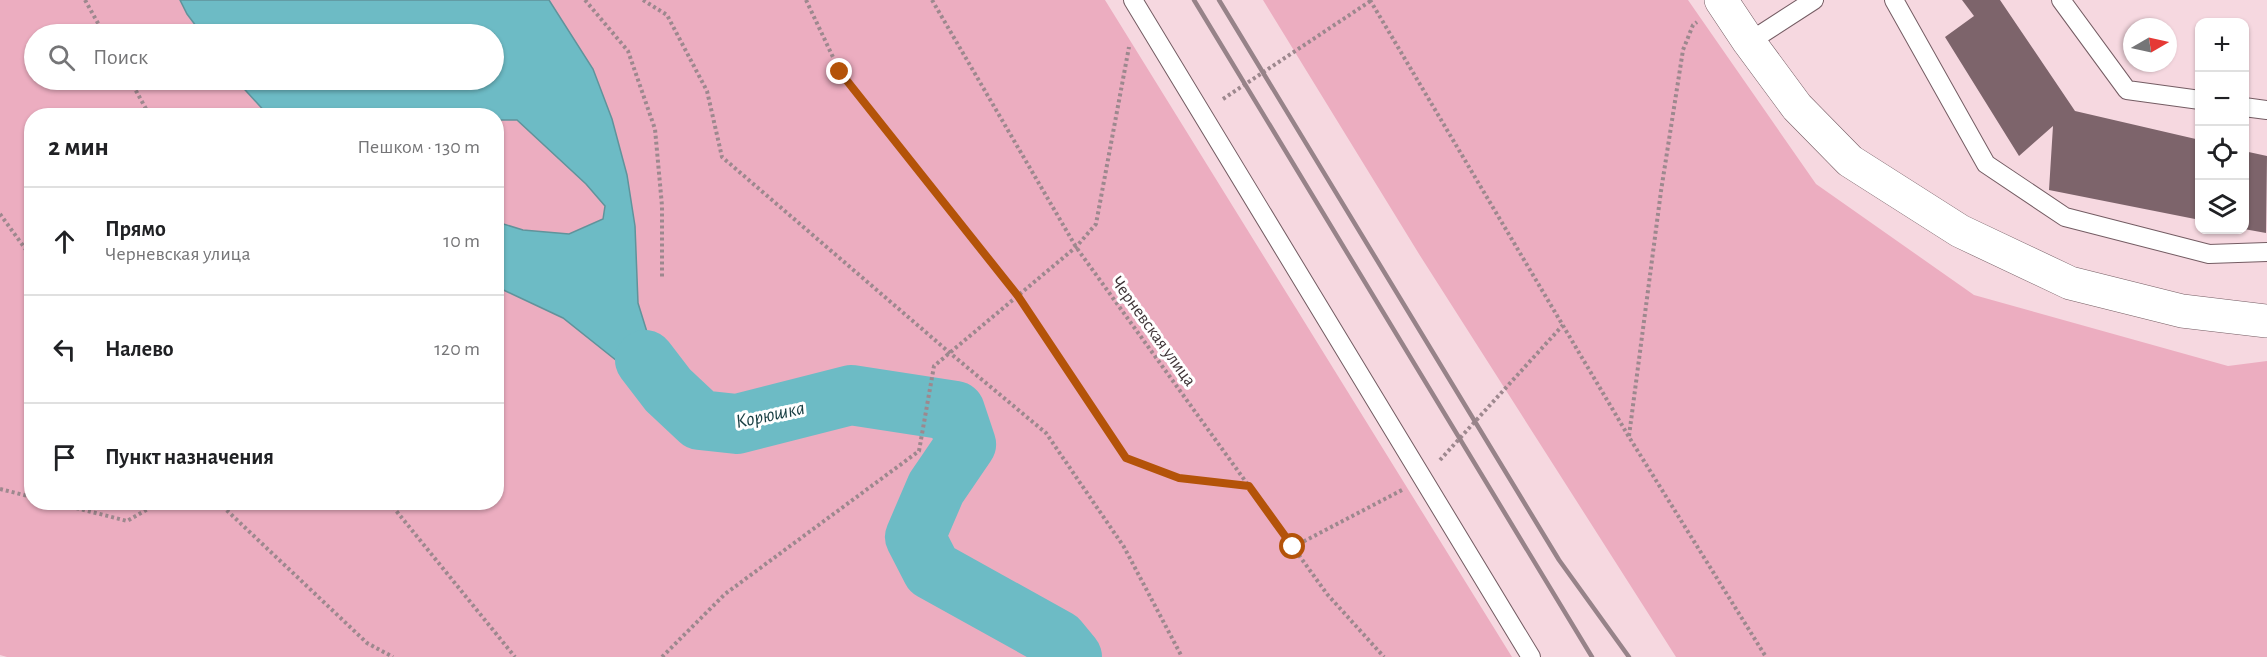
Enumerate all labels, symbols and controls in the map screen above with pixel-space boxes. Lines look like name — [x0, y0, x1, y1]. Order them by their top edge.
north arrow — [2123, 18, 2177, 72]
map controls — [2195, 18, 2249, 234]
button: + — [2195, 18, 2249, 72]
search box — [24, 24, 504, 90]
icon: search — [45, 41, 78, 74]
text: Поиск — [93, 46, 148, 68]
route end — [826, 58, 852, 84]
button: − — [2195, 72, 2249, 126]
button: locate — [2195, 126, 2249, 180]
text: 2 мин — [48, 134, 109, 160]
text: Пешком · 130 m — [357, 137, 480, 157]
button: layers — [2195, 180, 2249, 234]
text: Прямо — [105, 218, 166, 240]
icon: ahead — [48, 225, 81, 258]
text: 10 m — [443, 231, 480, 251]
text: Черневская улица — [105, 244, 251, 264]
street label: Черневская улица — [1107, 273, 1199, 390]
icon: left — [48, 333, 81, 366]
text: Налево — [105, 338, 174, 360]
text: 120 m — [434, 339, 480, 359]
water label: Корюшка — [734, 398, 806, 432]
icon: arrive — [48, 441, 81, 474]
text: Пункт назначения — [105, 446, 274, 468]
route start — [1279, 533, 1305, 559]

